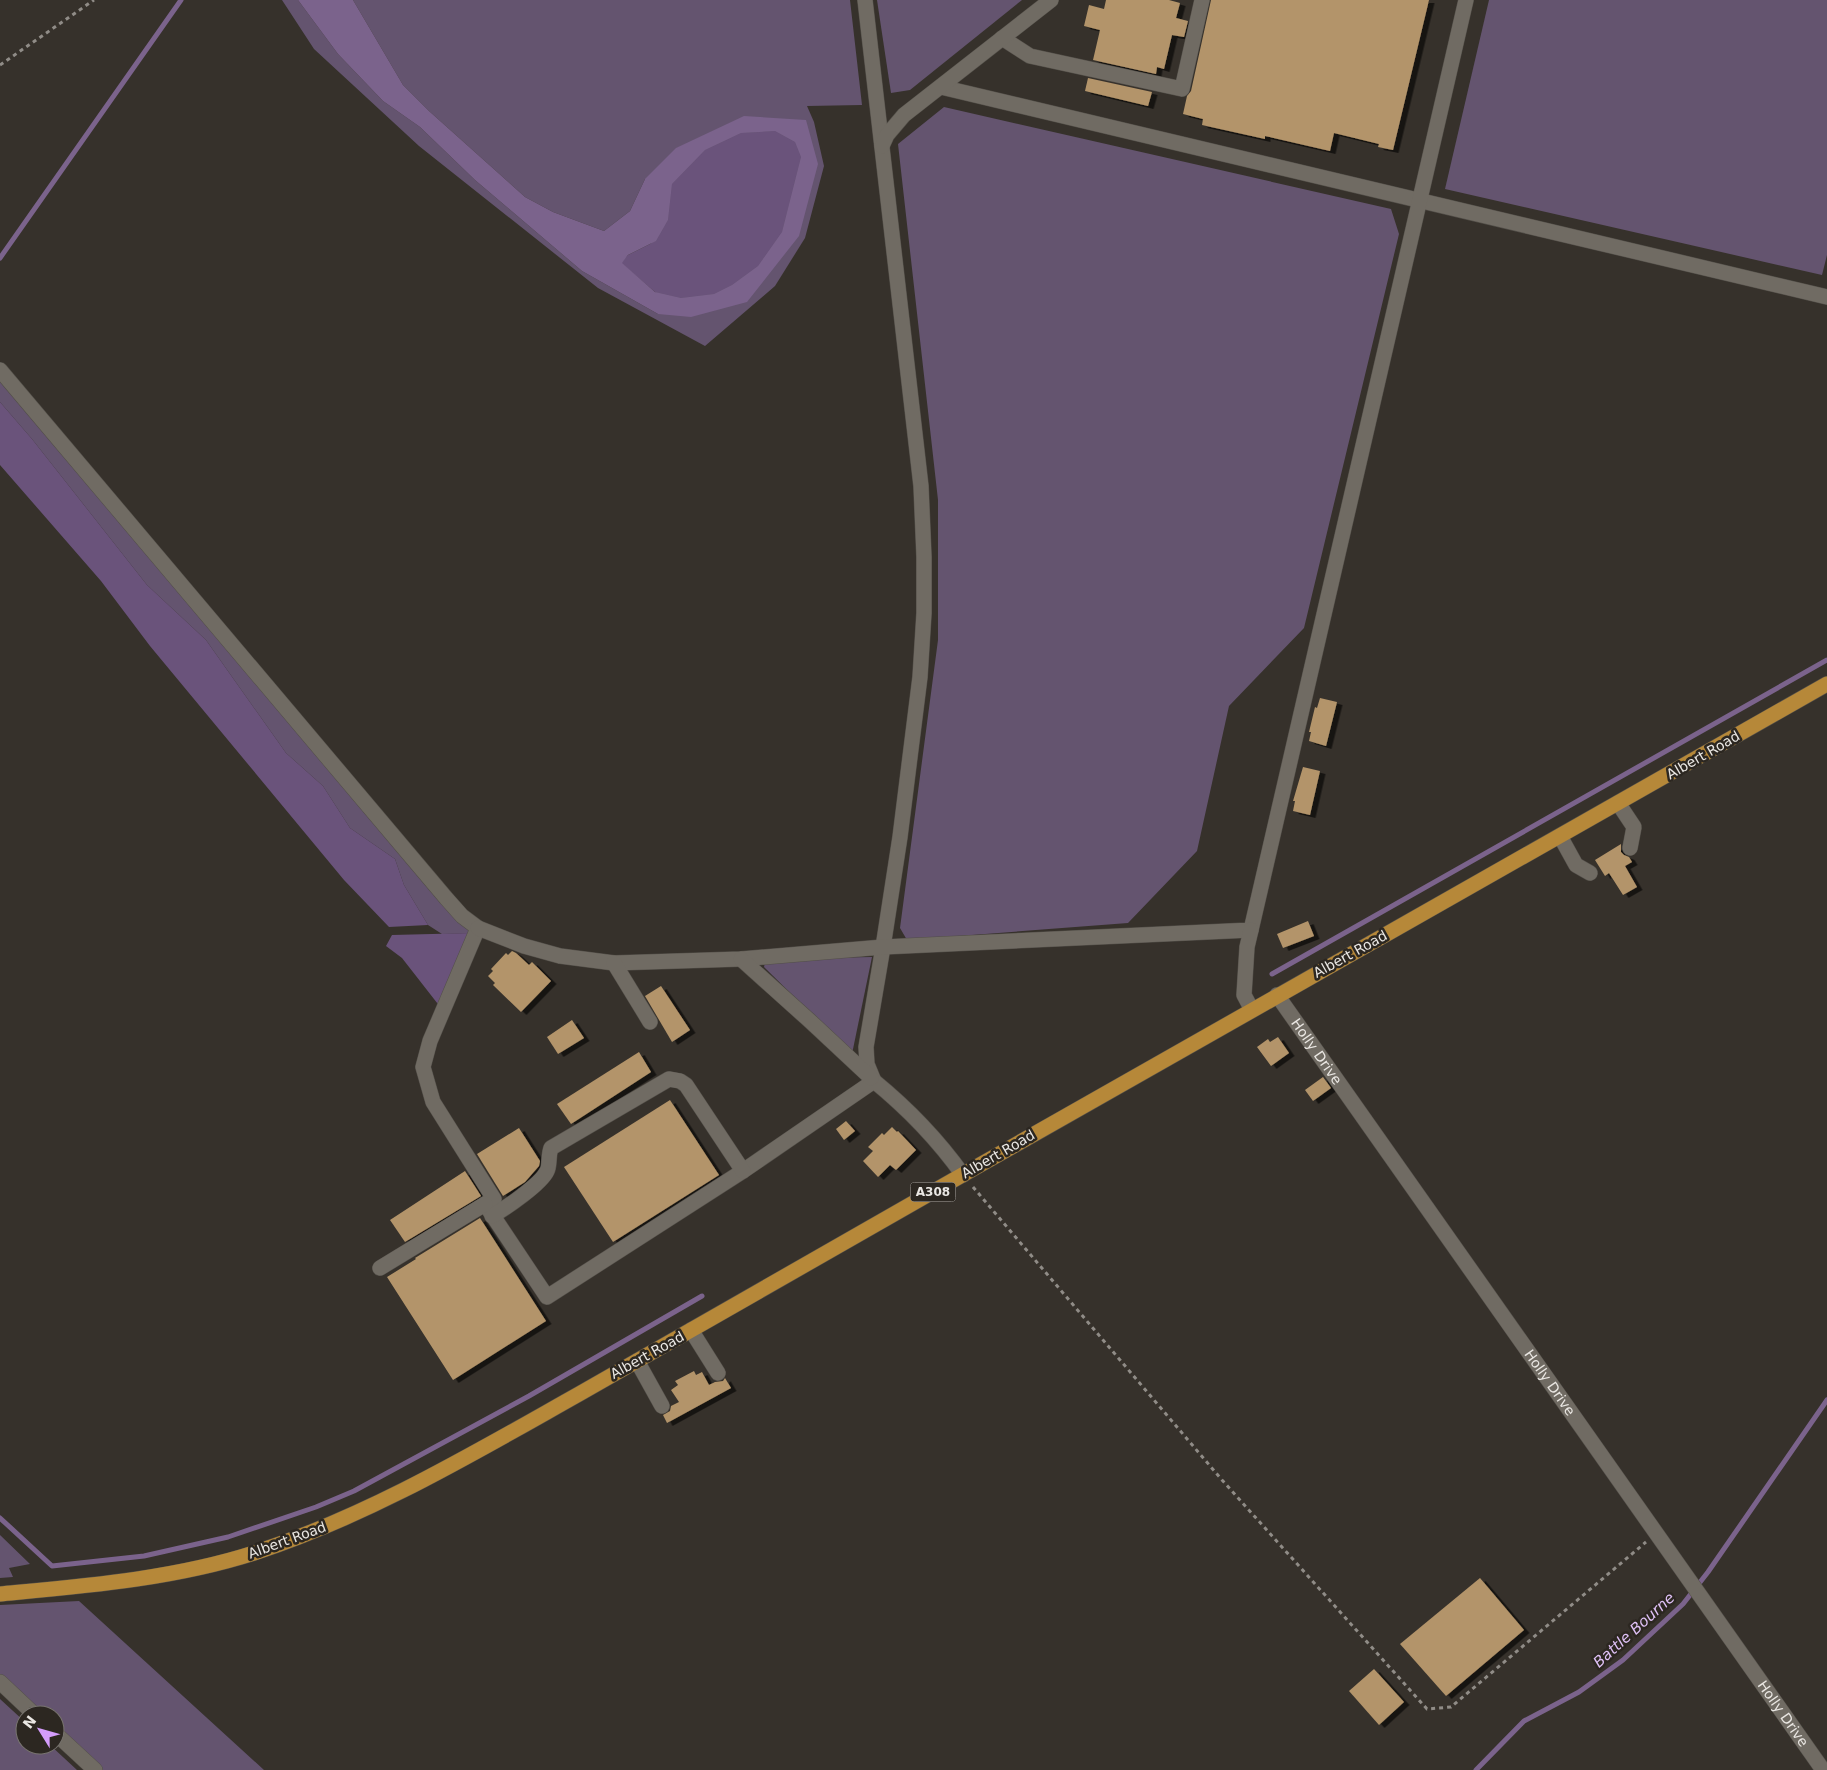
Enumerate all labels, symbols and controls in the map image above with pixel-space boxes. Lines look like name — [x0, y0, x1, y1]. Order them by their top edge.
street label: Albert Road — [1664, 728, 1742, 782]
street label: Albert Road — [1310, 927, 1390, 981]
street label: Holly Drive — [1288, 1015, 1345, 1087]
street label: Albert Road — [959, 1127, 1037, 1181]
road number: A308 — [910, 1182, 956, 1202]
street label: Albert Road — [607, 1328, 687, 1382]
street label: Holly Drive — [1521, 1346, 1579, 1419]
street label: Albert Road — [246, 1518, 328, 1562]
water label: Battle Bourne — [1590, 1589, 1678, 1671]
street label: Holly Drive — [1755, 1677, 1812, 1750]
north arrow — [15, 1705, 65, 1755]
text: N — [20, 1713, 40, 1732]

